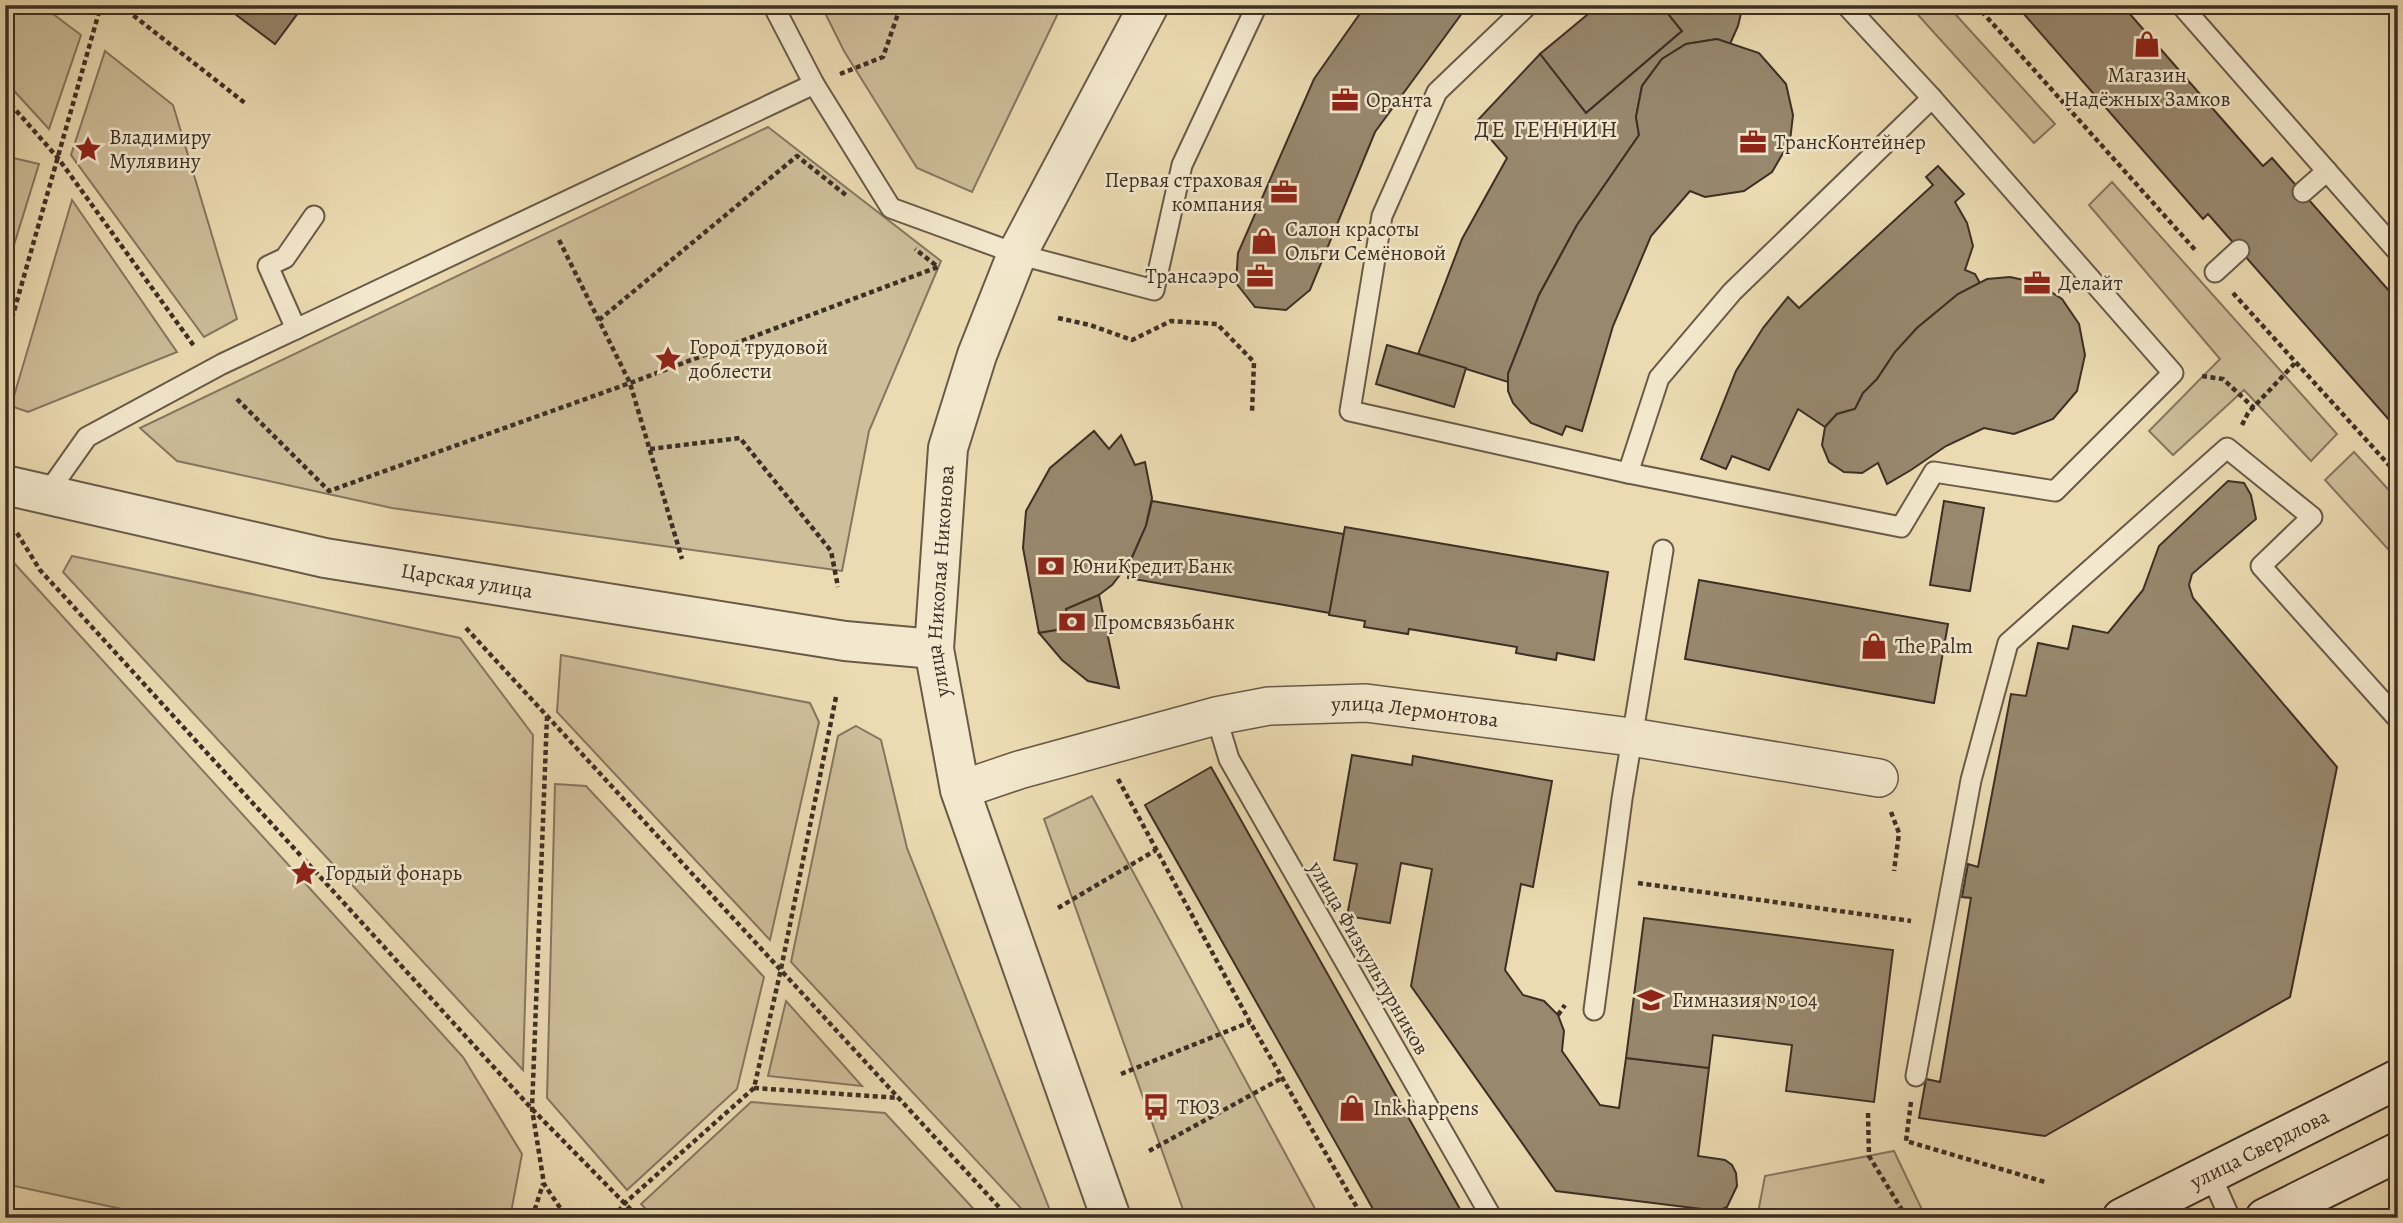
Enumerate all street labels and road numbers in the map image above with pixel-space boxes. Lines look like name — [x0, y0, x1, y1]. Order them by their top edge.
street label: улица Николая Никонова — [920, 464, 961, 700]
street label: Царская улица — [399, 556, 535, 605]
street label: улица Лермонтова — [1330, 689, 1501, 734]
street label: улица Физкультурников — [1302, 855, 1436, 1060]
street label: улица Свердлова — [2184, 1102, 2334, 1196]

